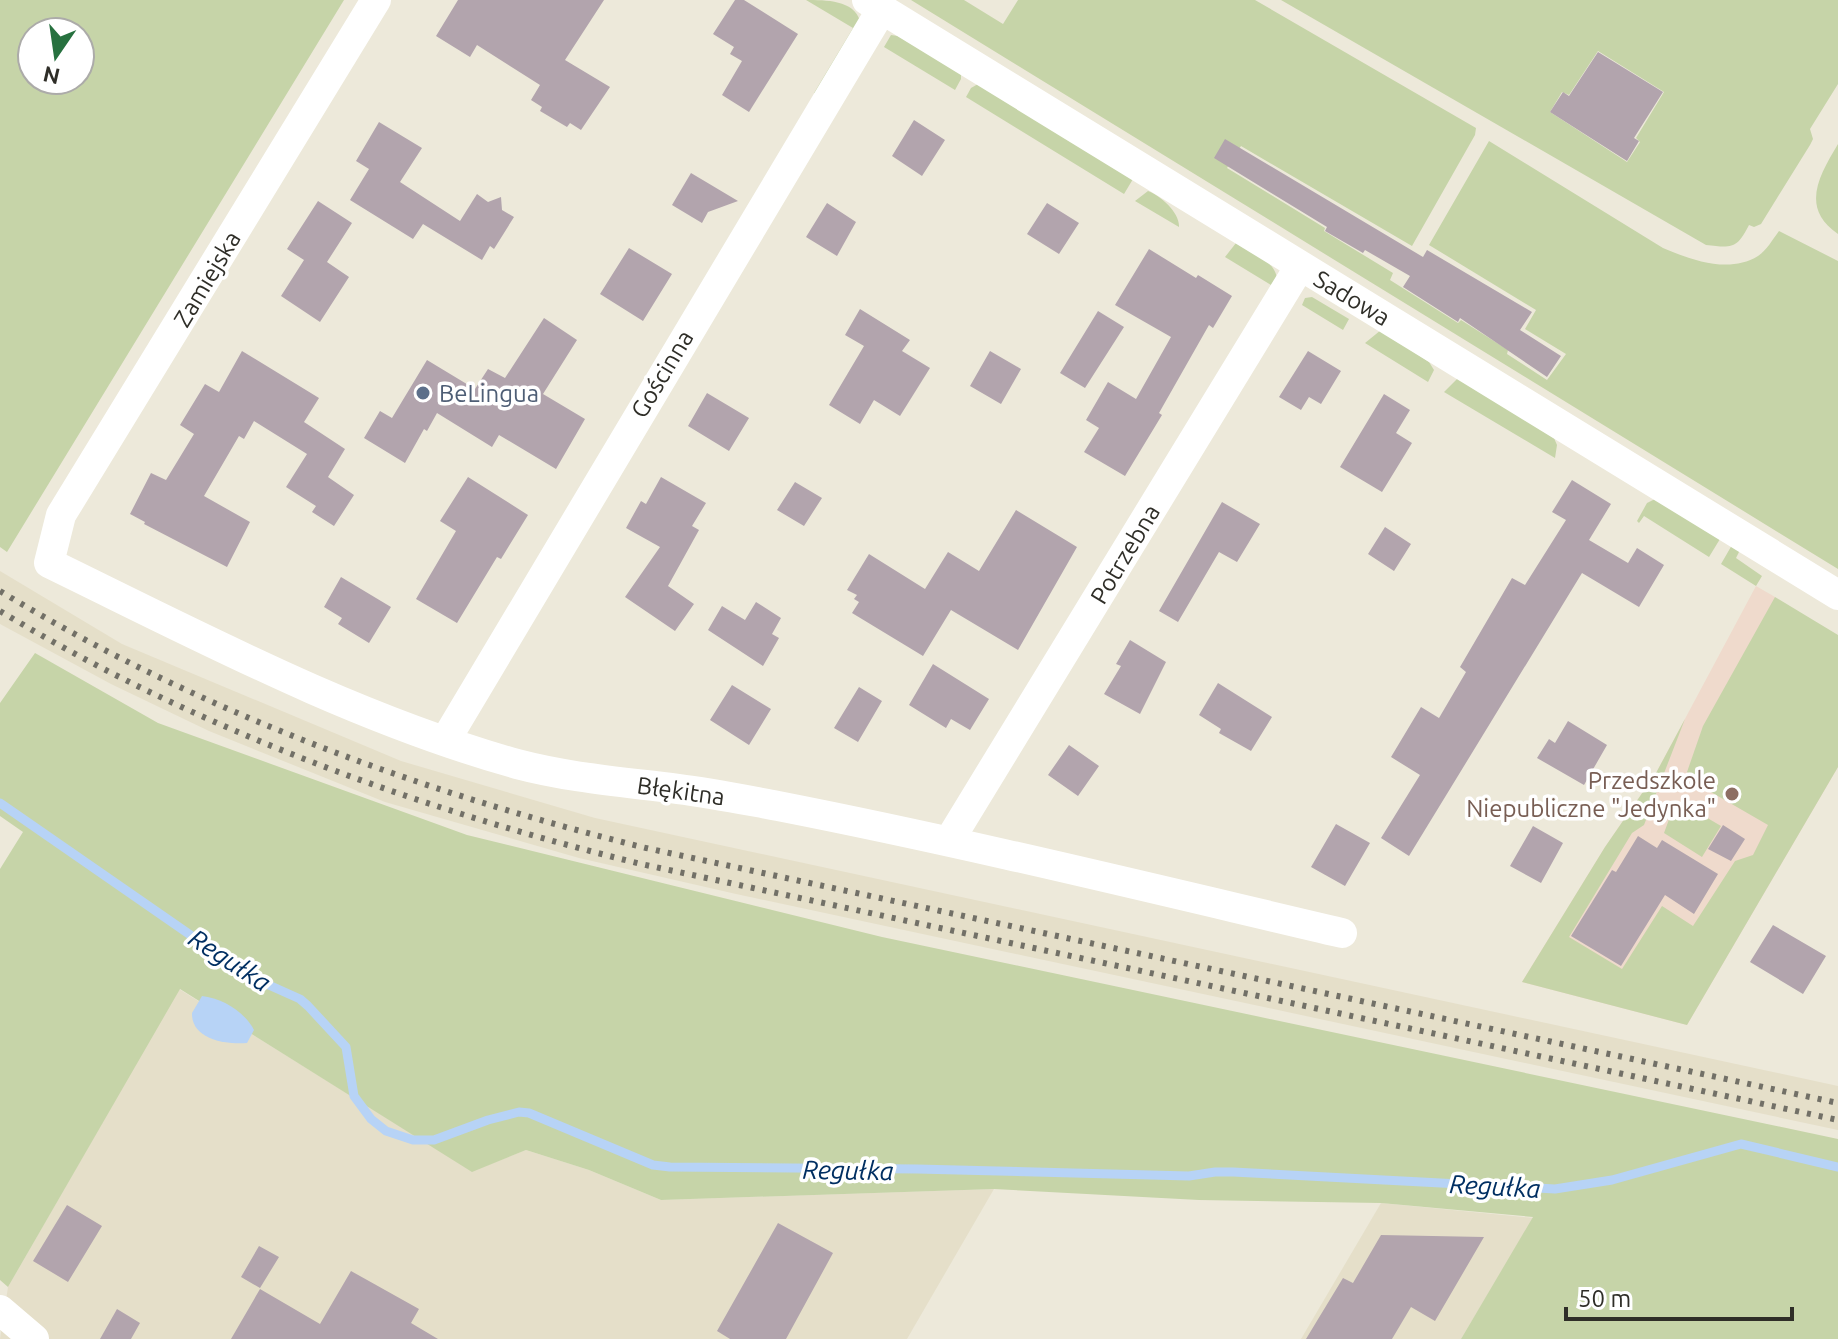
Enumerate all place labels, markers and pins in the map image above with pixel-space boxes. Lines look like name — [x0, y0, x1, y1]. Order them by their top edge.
place label: BeLingua — [439, 380, 539, 407]
marker: BeLingua — [414, 384, 432, 402]
place label: Przedszkole Niepubliczne "Jedynka" — [1466, 767, 1716, 822]
marker: Przedszkole Niepubliczne "Jedynka" — [1723, 785, 1741, 803]

